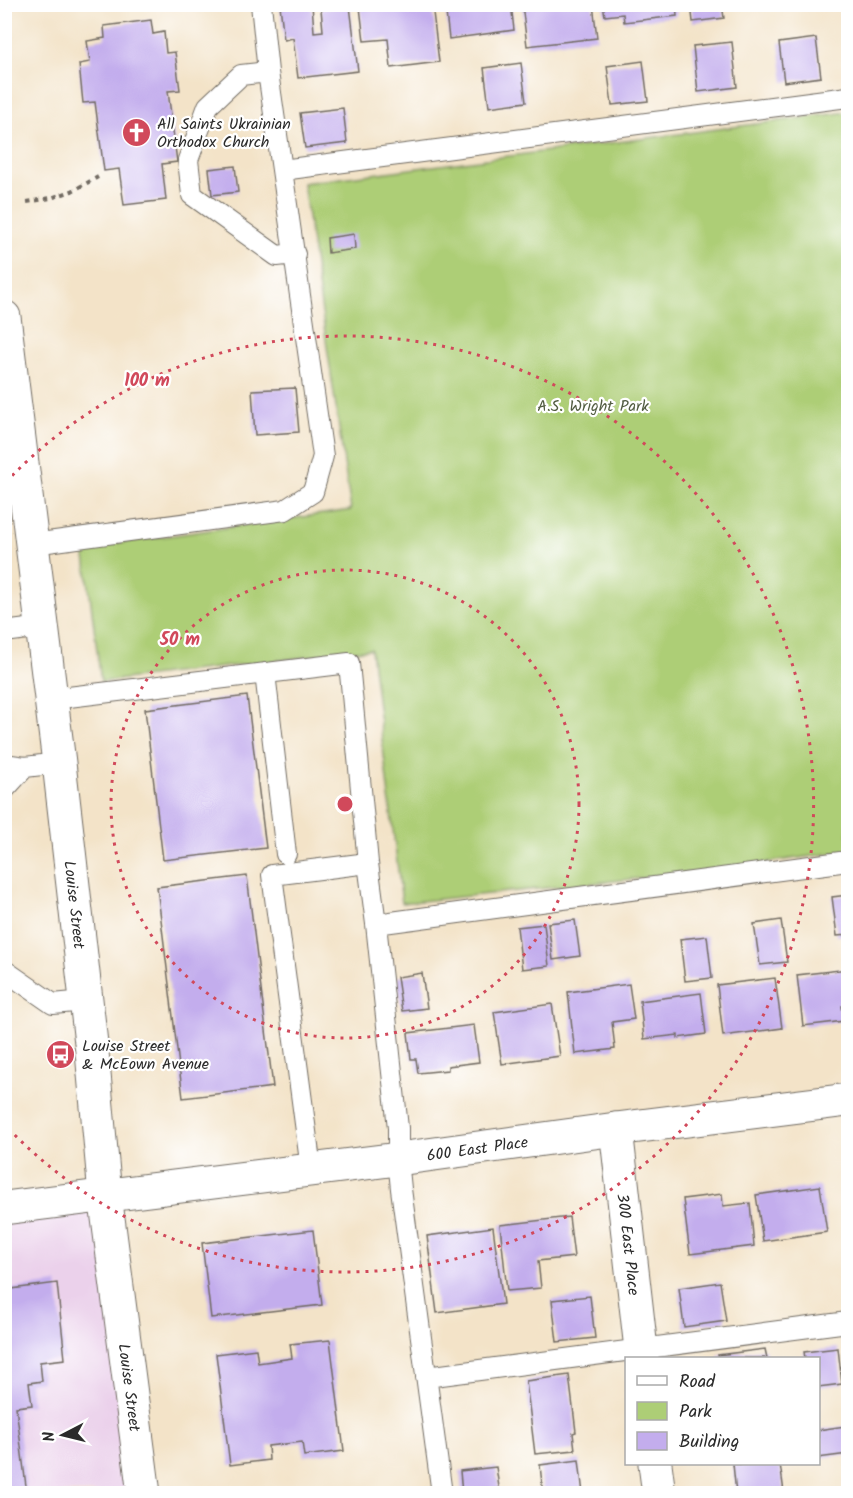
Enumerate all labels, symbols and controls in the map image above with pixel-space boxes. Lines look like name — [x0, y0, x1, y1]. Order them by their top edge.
place label: All Saints Ukrainian Orthodox Church — [157, 112, 291, 155]
church icon: All Saints Ukrainian Orthodox Church — [120, 116, 152, 148]
text: 100 m — [124, 367, 170, 396]
park label: A.S. Wright Park — [537, 394, 649, 419]
text: 50 m — [159, 626, 200, 655]
centre of rings — [335, 794, 355, 814]
street label: Louise Street — [56, 859, 91, 951]
place label: Louise Street & McEown Avenue — [82, 1034, 209, 1077]
bus stop icon: Louise Street & McEown Avenue — [45, 1038, 77, 1070]
street label: 600 East Place — [425, 1130, 530, 1169]
street label: 300 East Place — [609, 1192, 646, 1297]
street label: Louise Street — [111, 1342, 147, 1434]
legend — [625, 1357, 820, 1465]
text: Road — [679, 1368, 716, 1397]
text: Park — [679, 1398, 712, 1427]
north arrow — [33, 1405, 93, 1465]
text: Building — [679, 1428, 739, 1457]
text: N — [37, 1430, 63, 1443]

